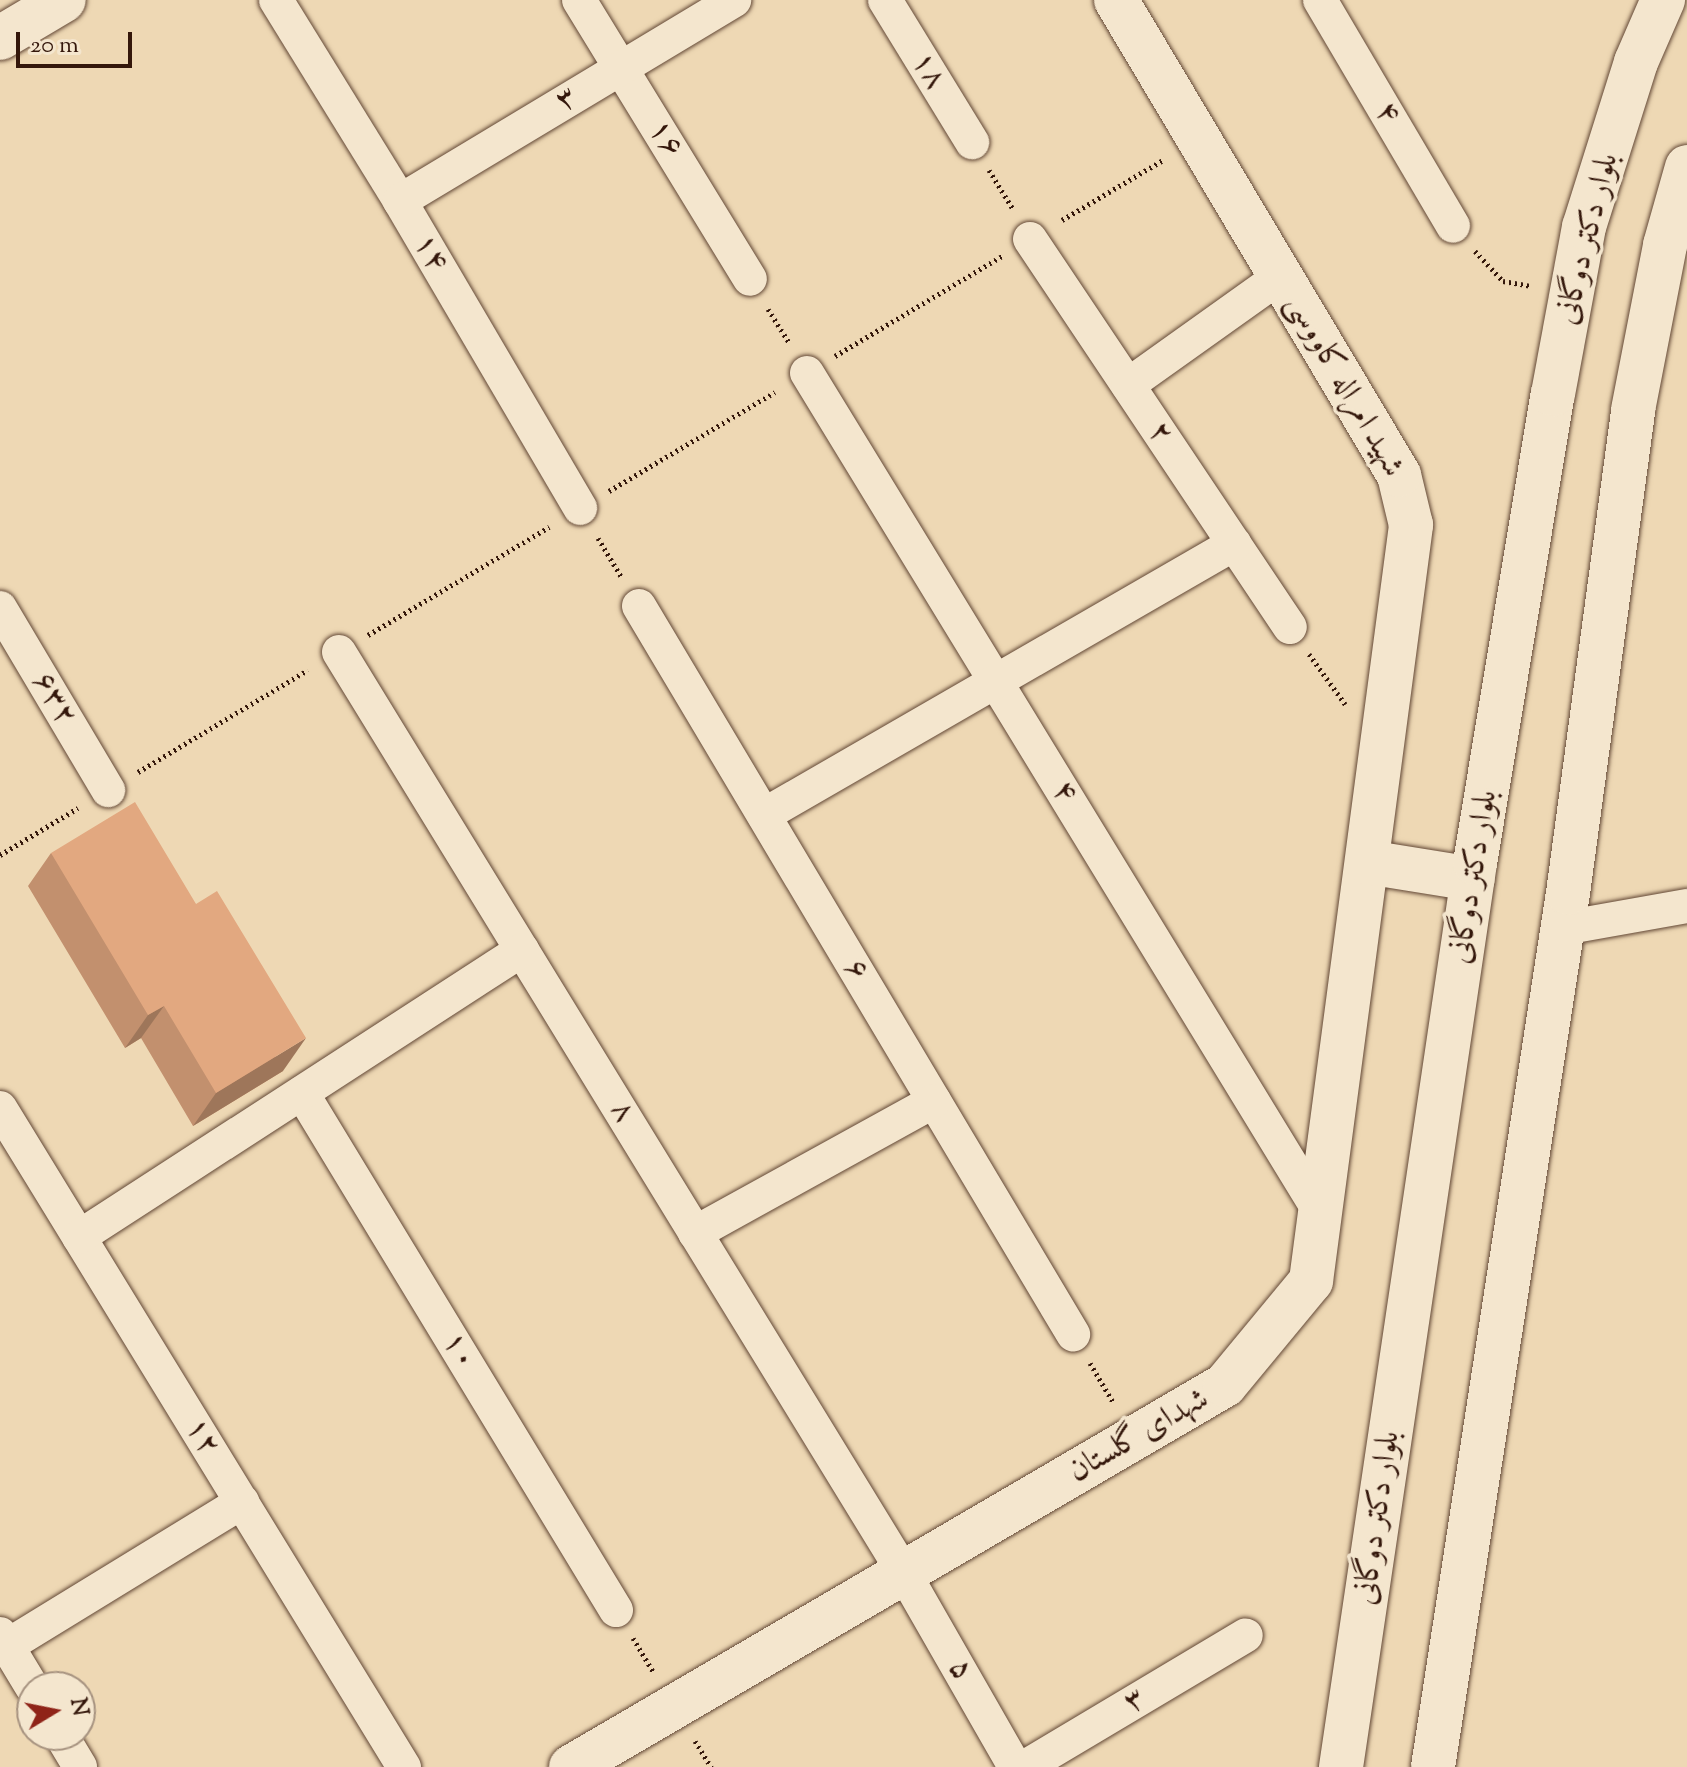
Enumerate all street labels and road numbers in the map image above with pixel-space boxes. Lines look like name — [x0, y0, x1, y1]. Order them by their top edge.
street label: ۱۸ — [902, 45, 954, 97]
street label: ۳ — [549, 79, 585, 121]
street label: ۴ — [1366, 95, 1408, 131]
street label: ۱۶ — [639, 113, 691, 165]
street label: بلوار دکتر دوگانی — [1548, 149, 1628, 329]
street label: ۱۴ — [404, 227, 456, 279]
street label: شهید امراله کاووسی — [1276, 288, 1412, 484]
street label: ۲ — [1139, 415, 1181, 451]
street label: ۶۳۲ — [23, 665, 85, 733]
street label: ۴ — [1043, 774, 1085, 810]
street label: بلوار دکتر دوگانی — [1441, 787, 1507, 967]
street label: ۶ — [835, 952, 877, 988]
street label: ۸ — [601, 1094, 643, 1130]
street label: ۱۰ — [433, 1325, 485, 1377]
street label: شهدای گلستان — [1062, 1380, 1216, 1492]
street label: ۱۲ — [176, 1411, 228, 1463]
street label: بلوار دکتر دوگانی — [1347, 1429, 1409, 1607]
street label: ۵ — [939, 1652, 981, 1688]
street label: ۳ — [1117, 1680, 1153, 1722]

